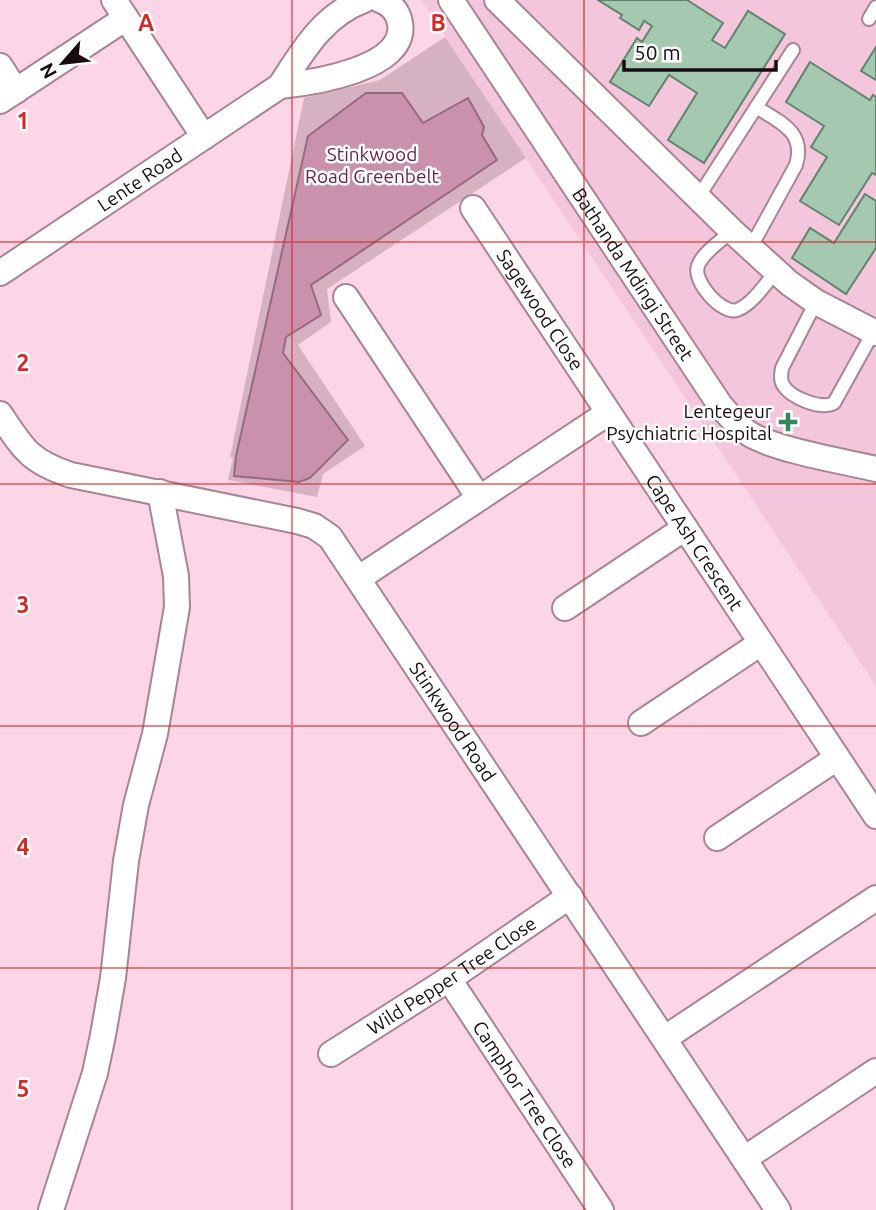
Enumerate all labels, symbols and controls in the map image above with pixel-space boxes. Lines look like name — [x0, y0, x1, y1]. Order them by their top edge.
text: A — [138, 10, 154, 35]
text: B — [430, 10, 446, 35]
north arrow — [28, 28, 98, 98]
scale bar — [624, 28, 776, 72]
text: 50 m — [634, 40, 681, 64]
text: N — [35, 60, 61, 82]
text: 1 — [17, 108, 29, 133]
park label: Stinkwood Road Greenbelt — [305, 143, 439, 187]
street label: Lente Road — [93, 144, 186, 216]
street label: Bathanda Mdingi Street — [568, 184, 698, 365]
street label: Sagewood Close — [493, 245, 588, 374]
text: 2 — [17, 350, 29, 375]
place label: Lentegeur Psychiatric Hospital — [606, 400, 772, 444]
marker: Lentegeur Psychiatric Hospital — [778, 412, 798, 432]
street label: Cape Ash Crescent — [642, 470, 748, 615]
text: 3 — [17, 592, 29, 617]
street label: Stinkwood Road — [405, 658, 500, 785]
text: 4 — [17, 834, 30, 859]
street label: Wild Pepper Tree Close — [363, 912, 540, 1039]
street label: Camphor Tree Close — [469, 1017, 581, 1172]
text: 5 — [17, 1076, 29, 1101]

